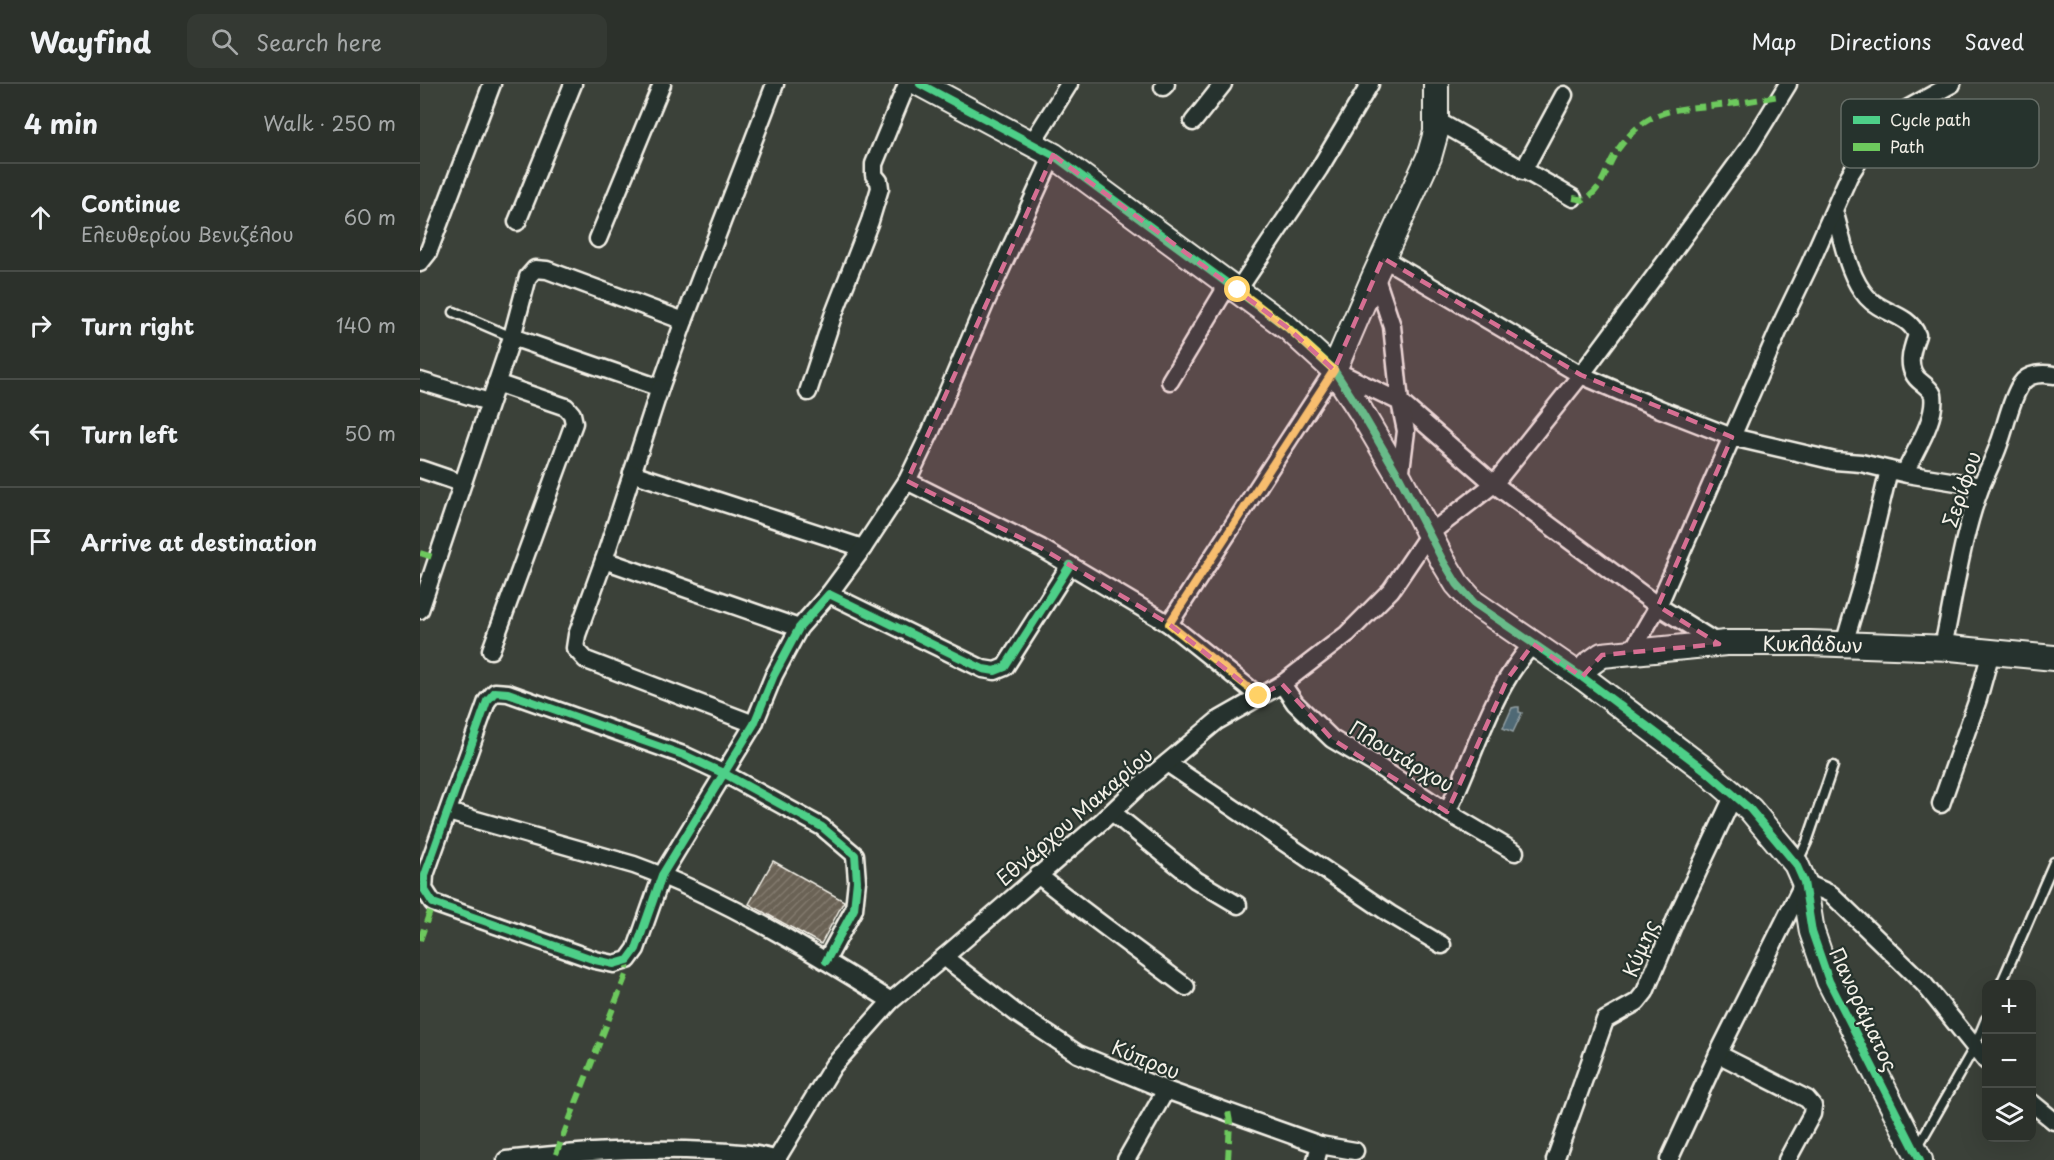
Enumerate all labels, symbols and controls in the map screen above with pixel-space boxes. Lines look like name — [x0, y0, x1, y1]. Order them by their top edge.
search box — [187, 14, 607, 68]
text: Wayfind — [30, 20, 151, 63]
icon: search — [208, 25, 241, 58]
text: Search here — [256, 25, 382, 58]
text: Map — [1751, 25, 1796, 57]
text: Directions — [1829, 25, 1931, 57]
text: Saved — [1964, 25, 2024, 57]
legend — [1841, 99, 2039, 168]
text: 4 min — [24, 104, 98, 143]
text: Cycle path — [1890, 107, 1971, 131]
text: Walk · 250 m — [263, 108, 396, 138]
text: Path — [1890, 134, 1925, 158]
text: Continue — [81, 186, 180, 219]
icon: ahead — [24, 201, 57, 234]
text: 60 m — [344, 202, 396, 232]
text: Ελευθερίου Βενιζέλου — [81, 219, 294, 249]
route start — [1224, 276, 1250, 302]
icon: right — [24, 309, 57, 342]
text: Turn right — [81, 309, 194, 342]
text: 140 m — [336, 310, 396, 340]
icon: left — [24, 417, 57, 450]
text: Turn left — [81, 417, 178, 450]
text: 50 m — [344, 418, 396, 448]
street label: Σερίφου — [1934, 447, 1988, 531]
icon: arrive — [24, 525, 57, 558]
text: Arrive at destination — [81, 525, 317, 558]
street label: Κυκλάδων — [1762, 628, 1864, 660]
route end — [1245, 682, 1271, 708]
street label: Πλουτάρχου — [1344, 713, 1460, 799]
street label: Εθνάρχου Μακαρίου — [989, 739, 1159, 893]
street label: Κύμης — [1615, 915, 1665, 981]
street label: Πανοράματος — [1822, 942, 1906, 1076]
map controls — [1982, 980, 2036, 1142]
button: + — [1982, 980, 2036, 1034]
street label: Κύπρου — [1107, 1032, 1185, 1086]
button: − — [1982, 1034, 2036, 1088]
button: layers — [1982, 1088, 2036, 1142]

